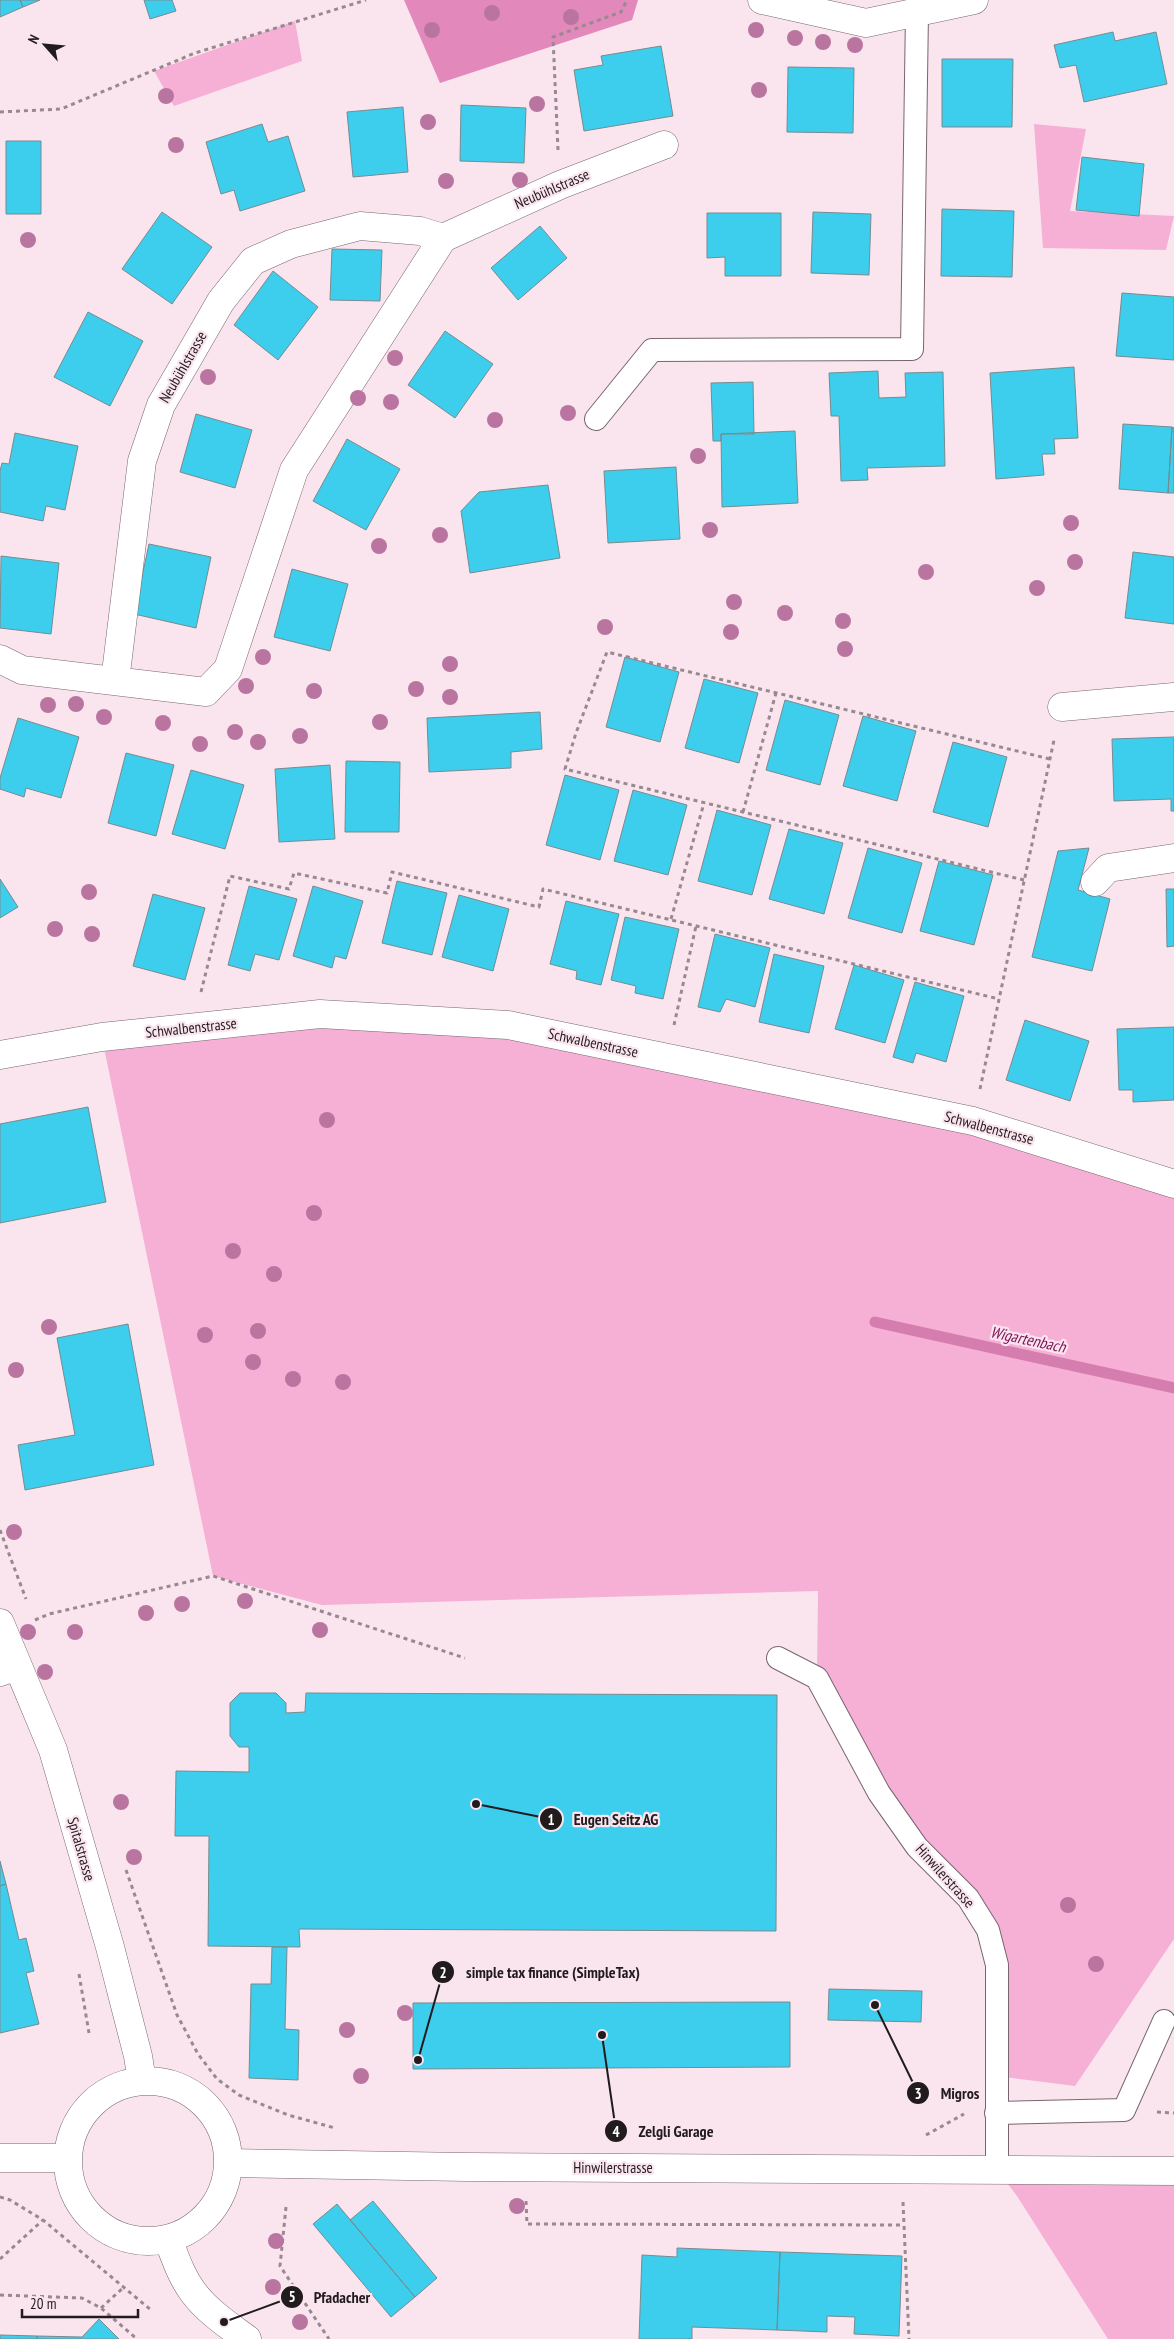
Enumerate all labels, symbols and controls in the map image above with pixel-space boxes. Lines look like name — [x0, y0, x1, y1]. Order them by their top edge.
north arrow — [20, 20, 70, 70]
text: N — [24, 32, 43, 47]
street label: Neubühlstrasse — [511, 164, 592, 213]
street label: Neubühlstrasse — [154, 328, 211, 406]
street label: Schwalbenstrasse — [144, 1013, 238, 1042]
street label: Schwalbenstrasse — [546, 1024, 640, 1061]
street label: Schwalbenstrasse — [942, 1106, 1036, 1149]
water label: Wigartenbach — [989, 1321, 1068, 1357]
callout: Eugen Seitz AG — [538, 1804, 669, 1835]
text: Eugen Seitz AG — [574, 1809, 658, 1829]
text: 1 — [547, 1810, 555, 1829]
street label: Spitalstrasse — [63, 1815, 100, 1883]
street label: Hinwilerstrasse — [912, 1840, 979, 1912]
callout: simple tax finance (SimpleTax) — [431, 1957, 650, 1988]
text: simple tax finance (SimpleTax) — [466, 1962, 640, 1982]
text: 2 — [439, 1963, 447, 1982]
callout: Migros — [905, 2078, 989, 2109]
text: Migros — [941, 2083, 980, 2103]
text: 3 — [914, 2084, 922, 2103]
callout: Zelgli Garage — [604, 2116, 724, 2147]
text: Zelgli Garage — [639, 2121, 714, 2141]
text: 4 — [612, 2122, 620, 2141]
street label: Hinwilerstrasse — [573, 2158, 653, 2177]
callout: Pfadacher — [279, 2282, 381, 2313]
scale bar — [22, 2286, 139, 2318]
text: 5 — [288, 2287, 296, 2306]
text: Pfadacher — [314, 2287, 371, 2307]
text: 20 m — [30, 2294, 56, 2313]

